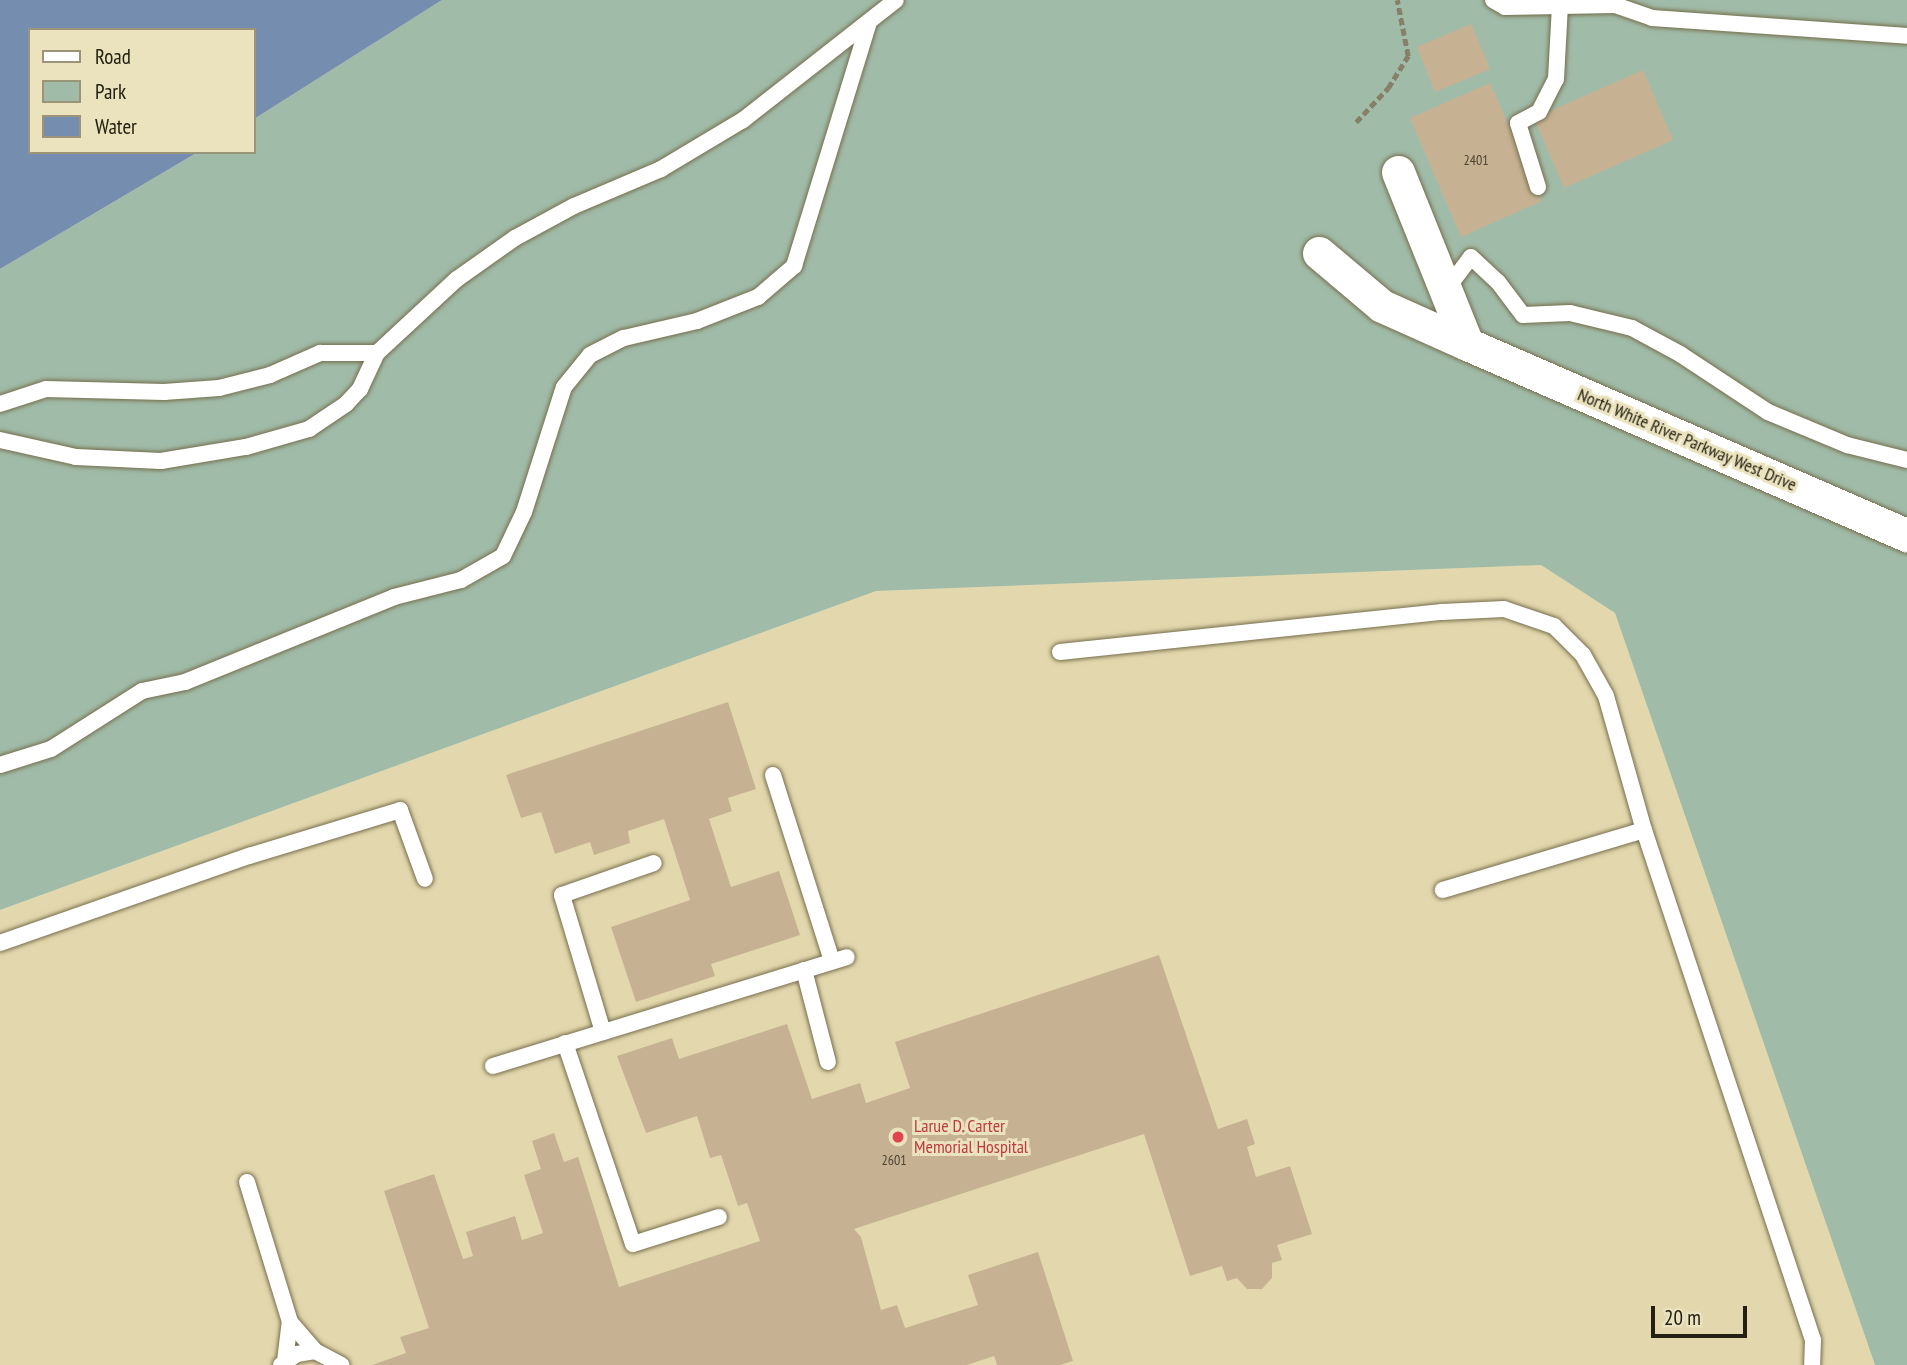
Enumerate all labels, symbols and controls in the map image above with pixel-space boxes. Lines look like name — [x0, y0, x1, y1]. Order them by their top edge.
legend — [28, 28, 256, 154]
text: Road — [95, 43, 131, 70]
text: Park — [95, 78, 126, 105]
text: Water — [95, 113, 137, 140]
house number: 2401 — [1463, 152, 1489, 168]
street label: North White River Parkway West Drive — [1574, 384, 1800, 496]
place label: Larue D. Carter Memorial Hospital — [914, 1116, 1028, 1158]
marker: Larue D. Carter Memorial Hospital — [888, 1127, 908, 1147]
house number: 2601 — [881, 1152, 907, 1168]
scale bar — [1655, 1292, 1751, 1336]
text: 20 m — [1664, 1304, 1701, 1331]

